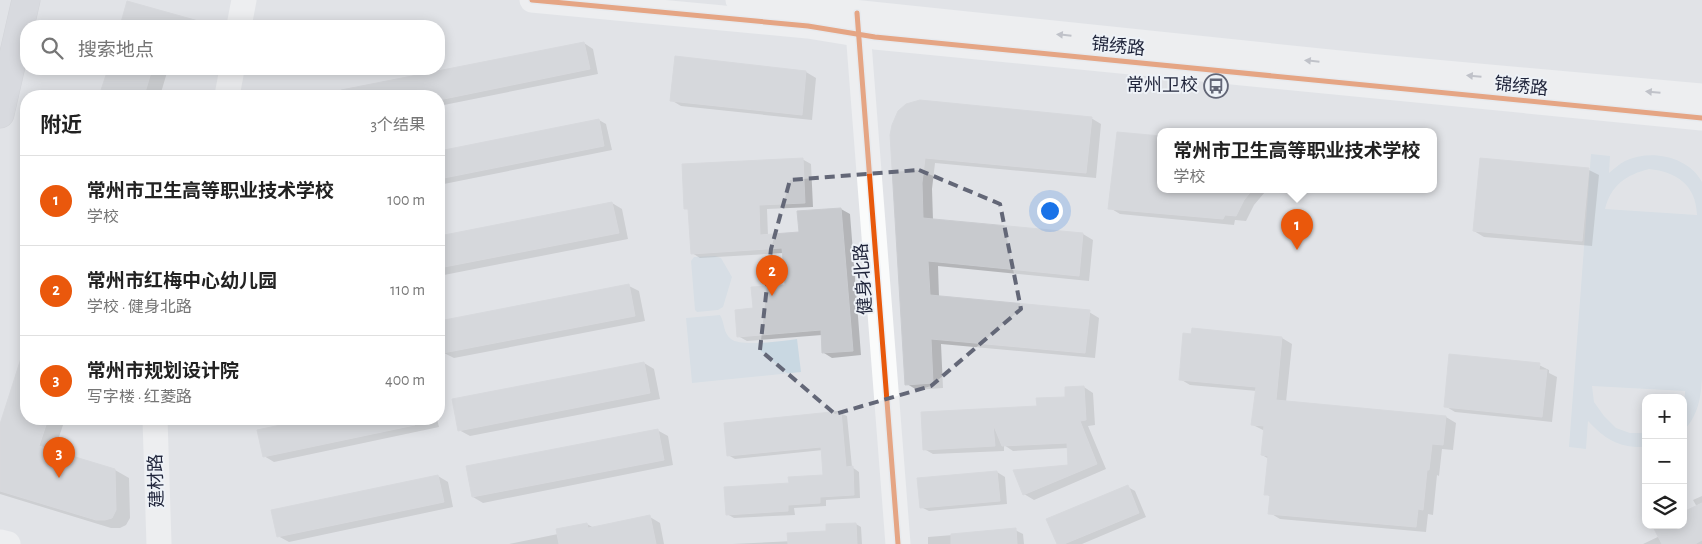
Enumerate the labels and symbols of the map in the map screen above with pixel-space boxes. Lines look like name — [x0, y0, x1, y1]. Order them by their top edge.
one-way arrow — [1055, 31, 1071, 39]
street label: 锦绣路 — [1090, 33, 1146, 59]
one-way arrow — [1304, 56, 1320, 64]
one-way arrow — [1466, 72, 1482, 80]
bus stop icon: 常州卫校 — [1203, 73, 1229, 99]
street label: 锦绣路 — [1493, 73, 1549, 99]
place label: 常州卫校 — [1126, 75, 1198, 95]
one-way arrow — [1645, 87, 1661, 95]
your location — [1037, 198, 1063, 224]
pin: 1 — [1281, 209, 1313, 250]
street label: 健身北路 — [851, 242, 875, 316]
pin: 2 — [756, 255, 788, 296]
pin: 3 — [43, 437, 75, 478]
street label: 建材路 — [145, 454, 167, 508]

